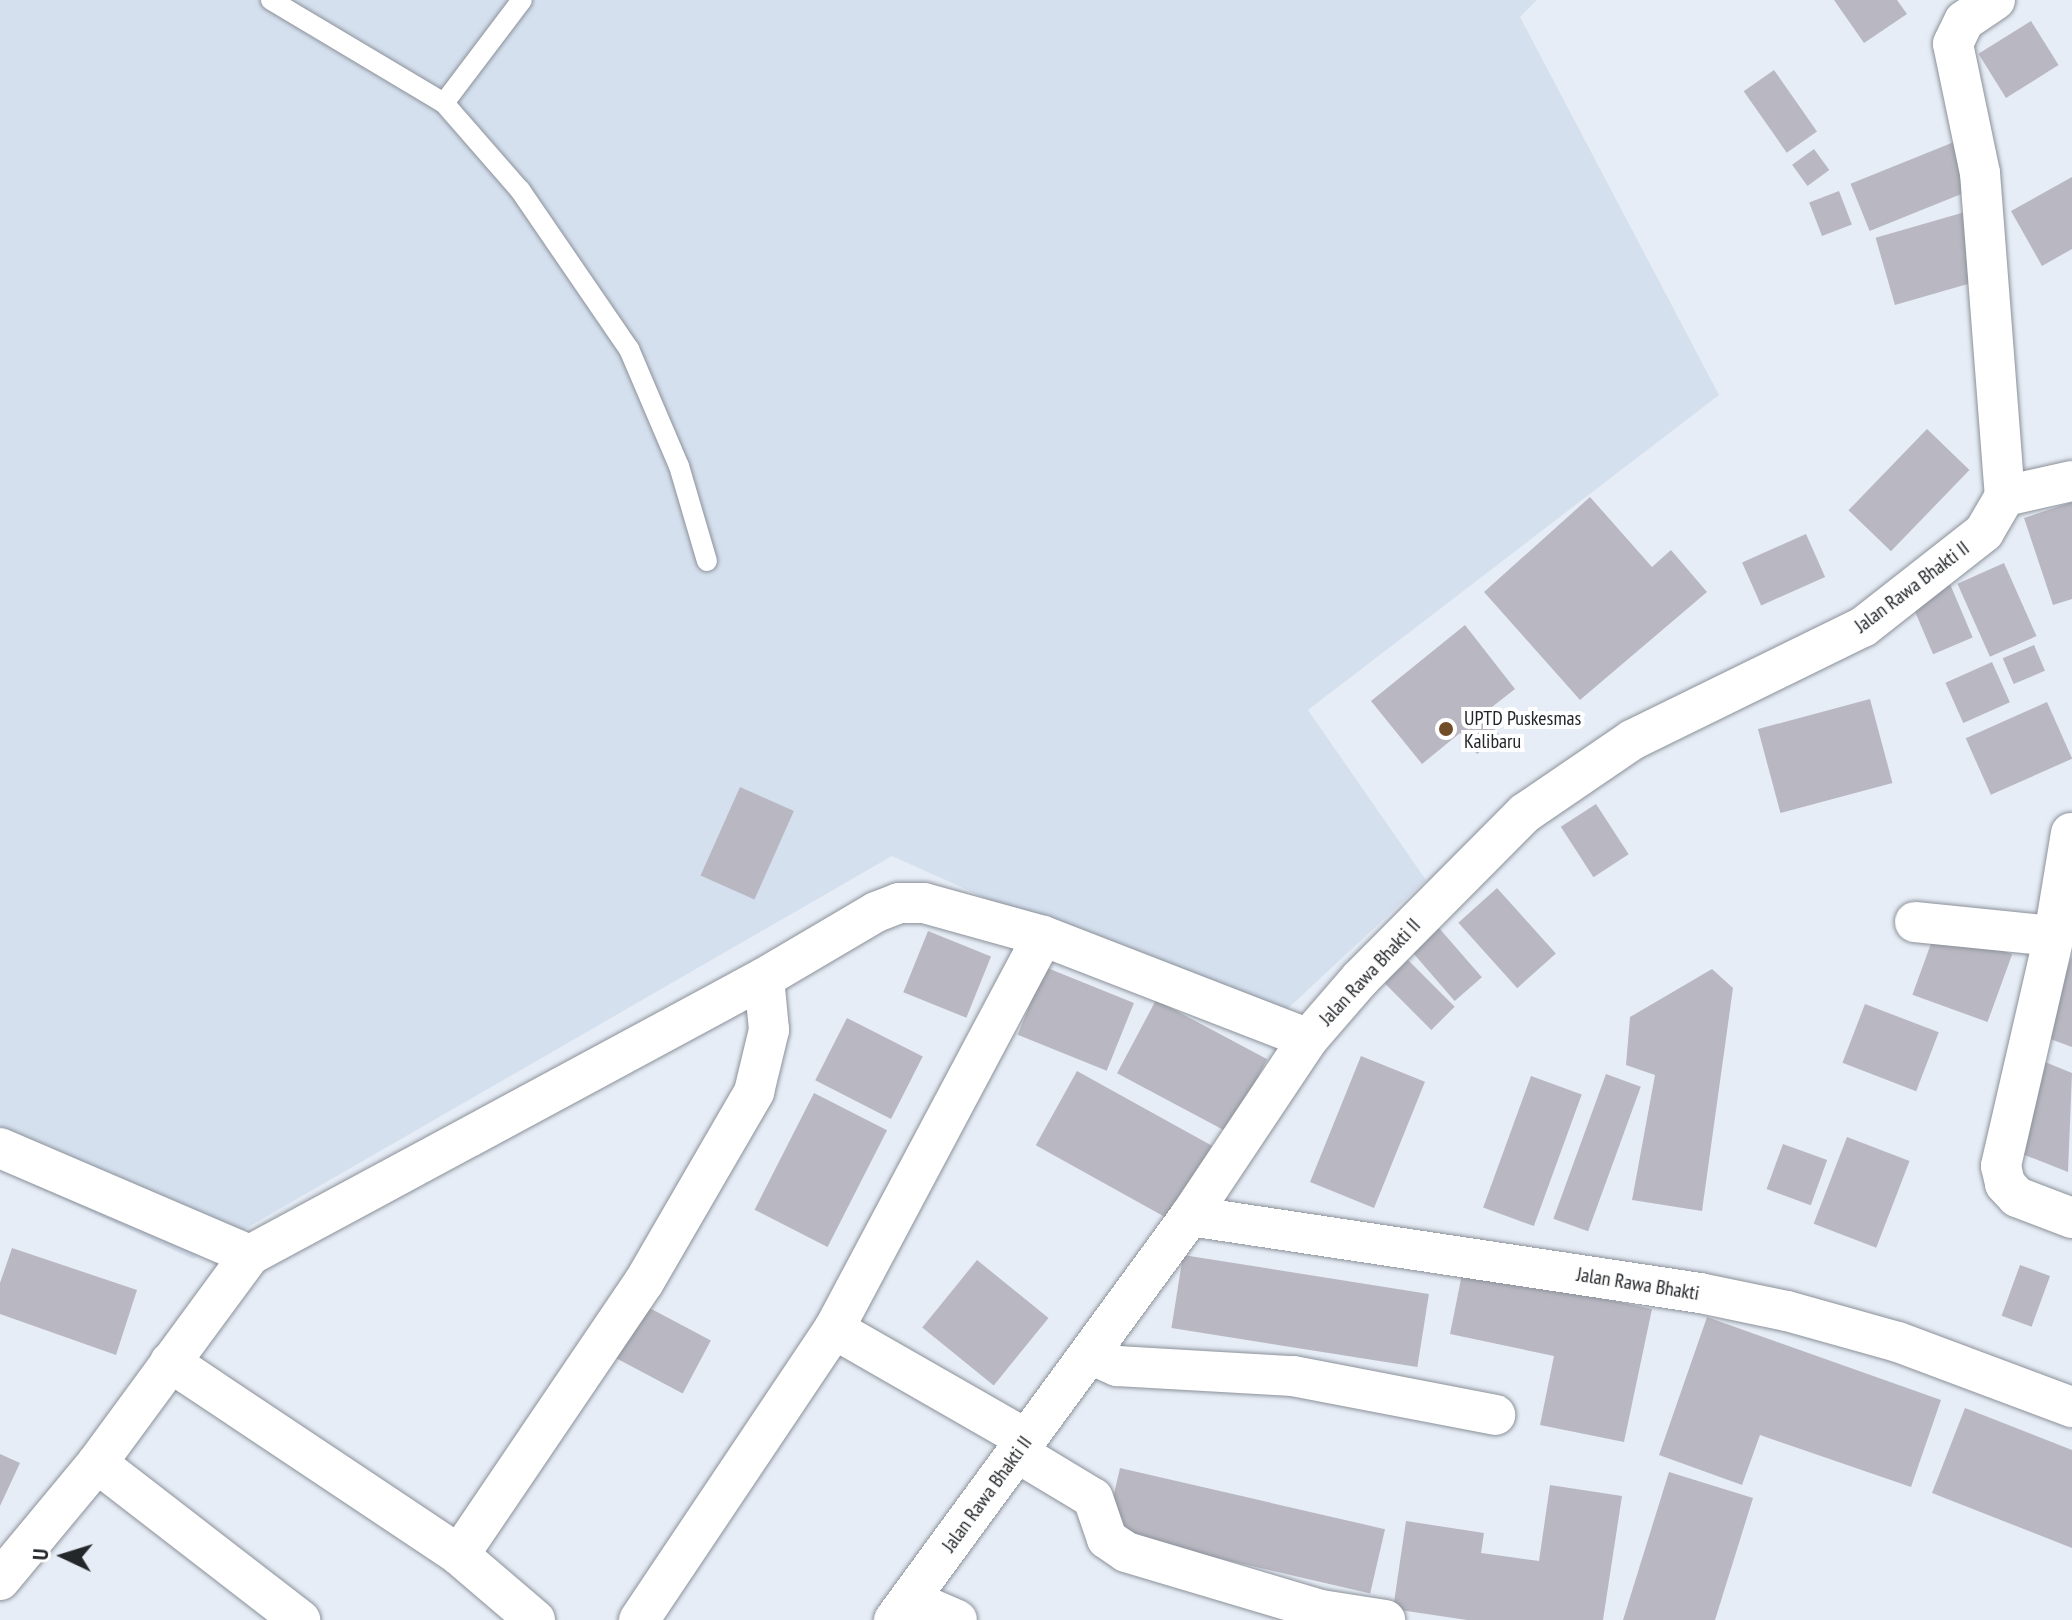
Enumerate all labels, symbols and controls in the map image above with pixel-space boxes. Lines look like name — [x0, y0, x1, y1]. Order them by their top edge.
street label: Jalan Rawa Bhakti II — [1850, 536, 1974, 638]
place label: UPTD Puskesmas Kalibaru — [1464, 706, 1581, 753]
marker: UPTD Puskesmas Kalibaru — [1435, 718, 1457, 740]
street label: Jalan Rawa Bhakti II — [1314, 914, 1426, 1030]
street label: Jalan Rawa Bhakti — [1575, 1262, 1701, 1306]
street label: Jalan Rawa Bhakti II — [937, 1431, 1037, 1557]
north arrow — [24, 1516, 104, 1596]
text: U — [26, 1548, 54, 1561]

